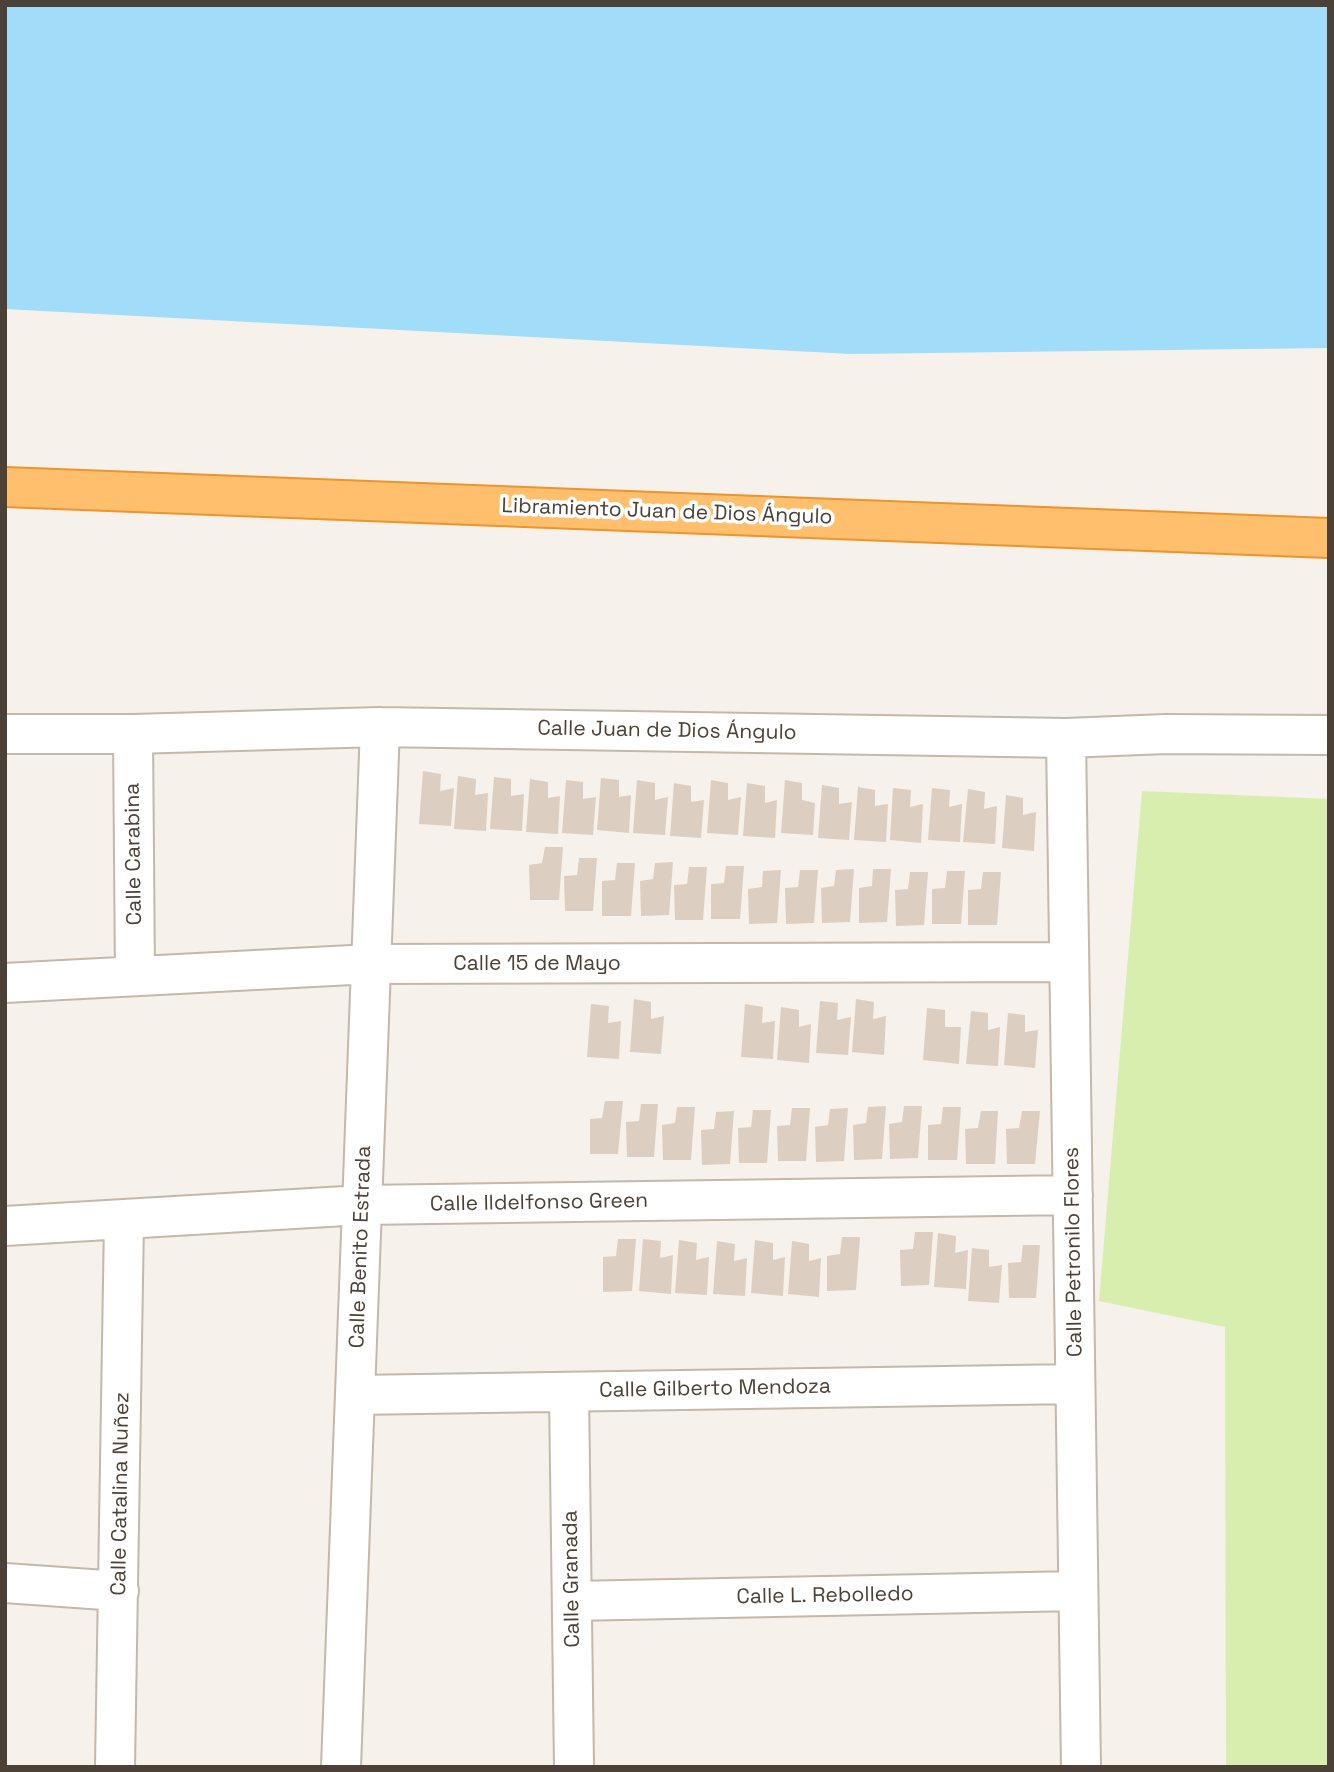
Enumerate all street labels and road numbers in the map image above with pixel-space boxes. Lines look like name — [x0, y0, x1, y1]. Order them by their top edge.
street label: Libramiento Juan de Dios Ángulo — [501, 494, 833, 530]
street label: Calle Juan de Dios Ángulo — [537, 716, 797, 746]
street label: Calle Carabina — [120, 783, 148, 925]
street label: Calle 15 de Mayo — [453, 951, 621, 977]
street label: Calle Benito Estrada — [345, 1145, 377, 1349]
street label: Calle Petronilo Flores — [1060, 1147, 1088, 1357]
street label: Calle Ildelfonso Green — [430, 1188, 648, 1218]
street label: Calle Gilberto Mendoza — [599, 1374, 831, 1404]
street label: Calle Catalina Nuñez — [107, 1392, 135, 1596]
street label: Calle Granada — [558, 1510, 586, 1648]
street label: Calle L. Rebolledo — [736, 1582, 914, 1610]

